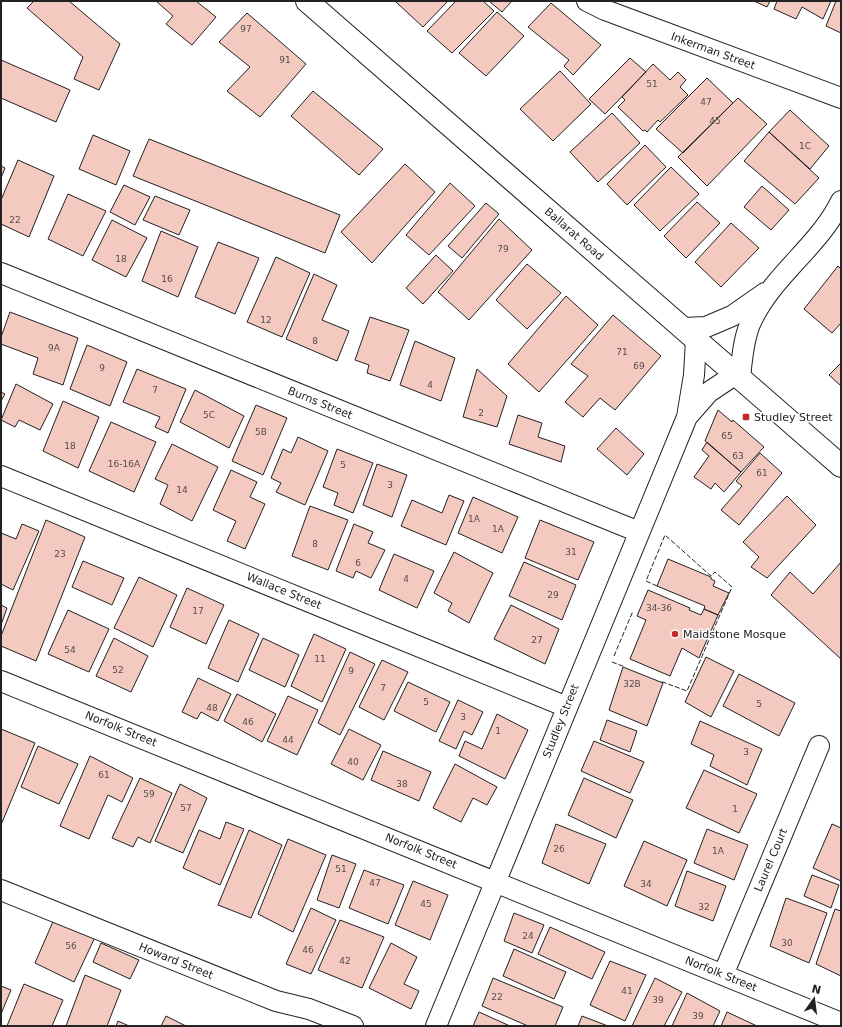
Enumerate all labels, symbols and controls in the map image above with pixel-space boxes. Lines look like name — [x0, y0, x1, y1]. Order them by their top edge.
house number: 97 — [240, 24, 252, 34]
street label: Inkerman Street — [669, 30, 758, 73]
house number: 91 — [279, 55, 291, 65]
house number: 51 — [646, 79, 658, 89]
house number: 47 — [700, 97, 712, 107]
house number: 45 — [709, 116, 721, 126]
house number: 1C — [799, 141, 811, 151]
street label: Ballarat Road — [542, 205, 606, 263]
house number: 22 — [9, 215, 21, 225]
house number: 79 — [497, 244, 509, 254]
house number: 18 — [115, 254, 127, 264]
house number: 16 — [161, 274, 173, 284]
house number: 12 — [260, 315, 272, 325]
house number: 8 — [312, 336, 318, 346]
house number: 9A — [48, 343, 61, 353]
house number: 71 — [616, 347, 628, 357]
house number: 69 — [633, 361, 645, 371]
house number: 9 — [99, 363, 105, 373]
house number: 4 — [427, 380, 433, 390]
street label: Burns Street — [286, 384, 355, 422]
house number: 7 — [152, 385, 158, 395]
house number: 2 — [478, 408, 484, 418]
house number: 5C — [203, 410, 215, 420]
place label: Studley Street — [754, 411, 833, 424]
marker: Studley Street — [741, 412, 751, 422]
house number: 5B — [255, 427, 267, 437]
house number: 65 — [721, 431, 733, 441]
house number: 18 — [64, 441, 76, 451]
house number: 63 — [732, 451, 744, 461]
house number: 16-16A — [108, 459, 141, 469]
house number: 5 — [340, 460, 346, 470]
house number: 61 — [756, 468, 768, 478]
house number: 3 — [387, 480, 393, 490]
house number: 14 — [176, 485, 188, 495]
house number: 1A — [468, 514, 481, 524]
house number: 1A — [492, 524, 505, 534]
house number: 8 — [312, 539, 318, 549]
house number: 31 — [565, 547, 577, 557]
house number: 23 — [54, 549, 66, 559]
house number: 6 — [355, 558, 361, 568]
street label: Wallace Street — [245, 570, 324, 612]
house number: 4 — [403, 574, 409, 584]
house number: 29 — [547, 590, 559, 600]
house number: 34-36 — [646, 603, 672, 613]
house number: 17 — [192, 606, 204, 616]
place label: Maidstone Mosque — [683, 628, 786, 641]
marker: Maidstone Mosque — [670, 629, 680, 639]
house number: 27 — [531, 635, 543, 645]
house number: 54 — [64, 645, 76, 655]
house number: 11 — [314, 654, 326, 664]
house number: 52 — [112, 665, 124, 675]
house number: 9 — [348, 666, 354, 676]
house number: 32B — [623, 679, 641, 689]
street label: Studley Street — [540, 682, 582, 760]
house number: 7 — [380, 683, 386, 693]
house number: 5 — [423, 697, 429, 707]
house number: 5 — [756, 699, 762, 709]
house number: 48 — [206, 703, 218, 713]
street label: Norfolk Street — [83, 709, 160, 750]
house number: 3 — [460, 712, 466, 722]
house number: 46 — [242, 717, 254, 727]
house number: 1 — [495, 726, 501, 736]
house number: 44 — [282, 735, 294, 745]
house number: 3 — [743, 747, 749, 757]
house number: 40 — [347, 757, 359, 767]
house number: 61 — [98, 770, 110, 780]
house number: 38 — [396, 779, 408, 789]
house number: 59 — [143, 789, 155, 799]
house number: 57 — [180, 803, 192, 813]
house number: 1 — [732, 804, 738, 814]
street label: Laurel Court — [752, 826, 790, 894]
street label: Norfolk Street — [383, 831, 460, 872]
house number: 26 — [553, 844, 565, 854]
house number: 1A — [712, 846, 725, 856]
house number: 51 — [335, 864, 347, 874]
house number: 47 — [369, 878, 381, 888]
house number: 34 — [640, 879, 652, 889]
house number: 45 — [420, 899, 432, 909]
house number: 32 — [698, 902, 710, 912]
house number: 24 — [522, 931, 534, 941]
house number: 30 — [781, 938, 793, 948]
street label: Howard Street — [137, 940, 216, 982]
house number: 56 — [65, 941, 77, 951]
house number: 46 — [302, 945, 314, 955]
street label: Norfolk Street — [683, 954, 760, 995]
house number: 42 — [339, 956, 351, 966]
north arrow — [794, 979, 834, 1019]
text: N — [810, 982, 822, 997]
house number: 41 — [621, 986, 633, 996]
house number: 22 — [491, 992, 503, 1002]
house number: 39 — [652, 995, 664, 1005]
house number: 39 — [692, 1011, 704, 1021]

